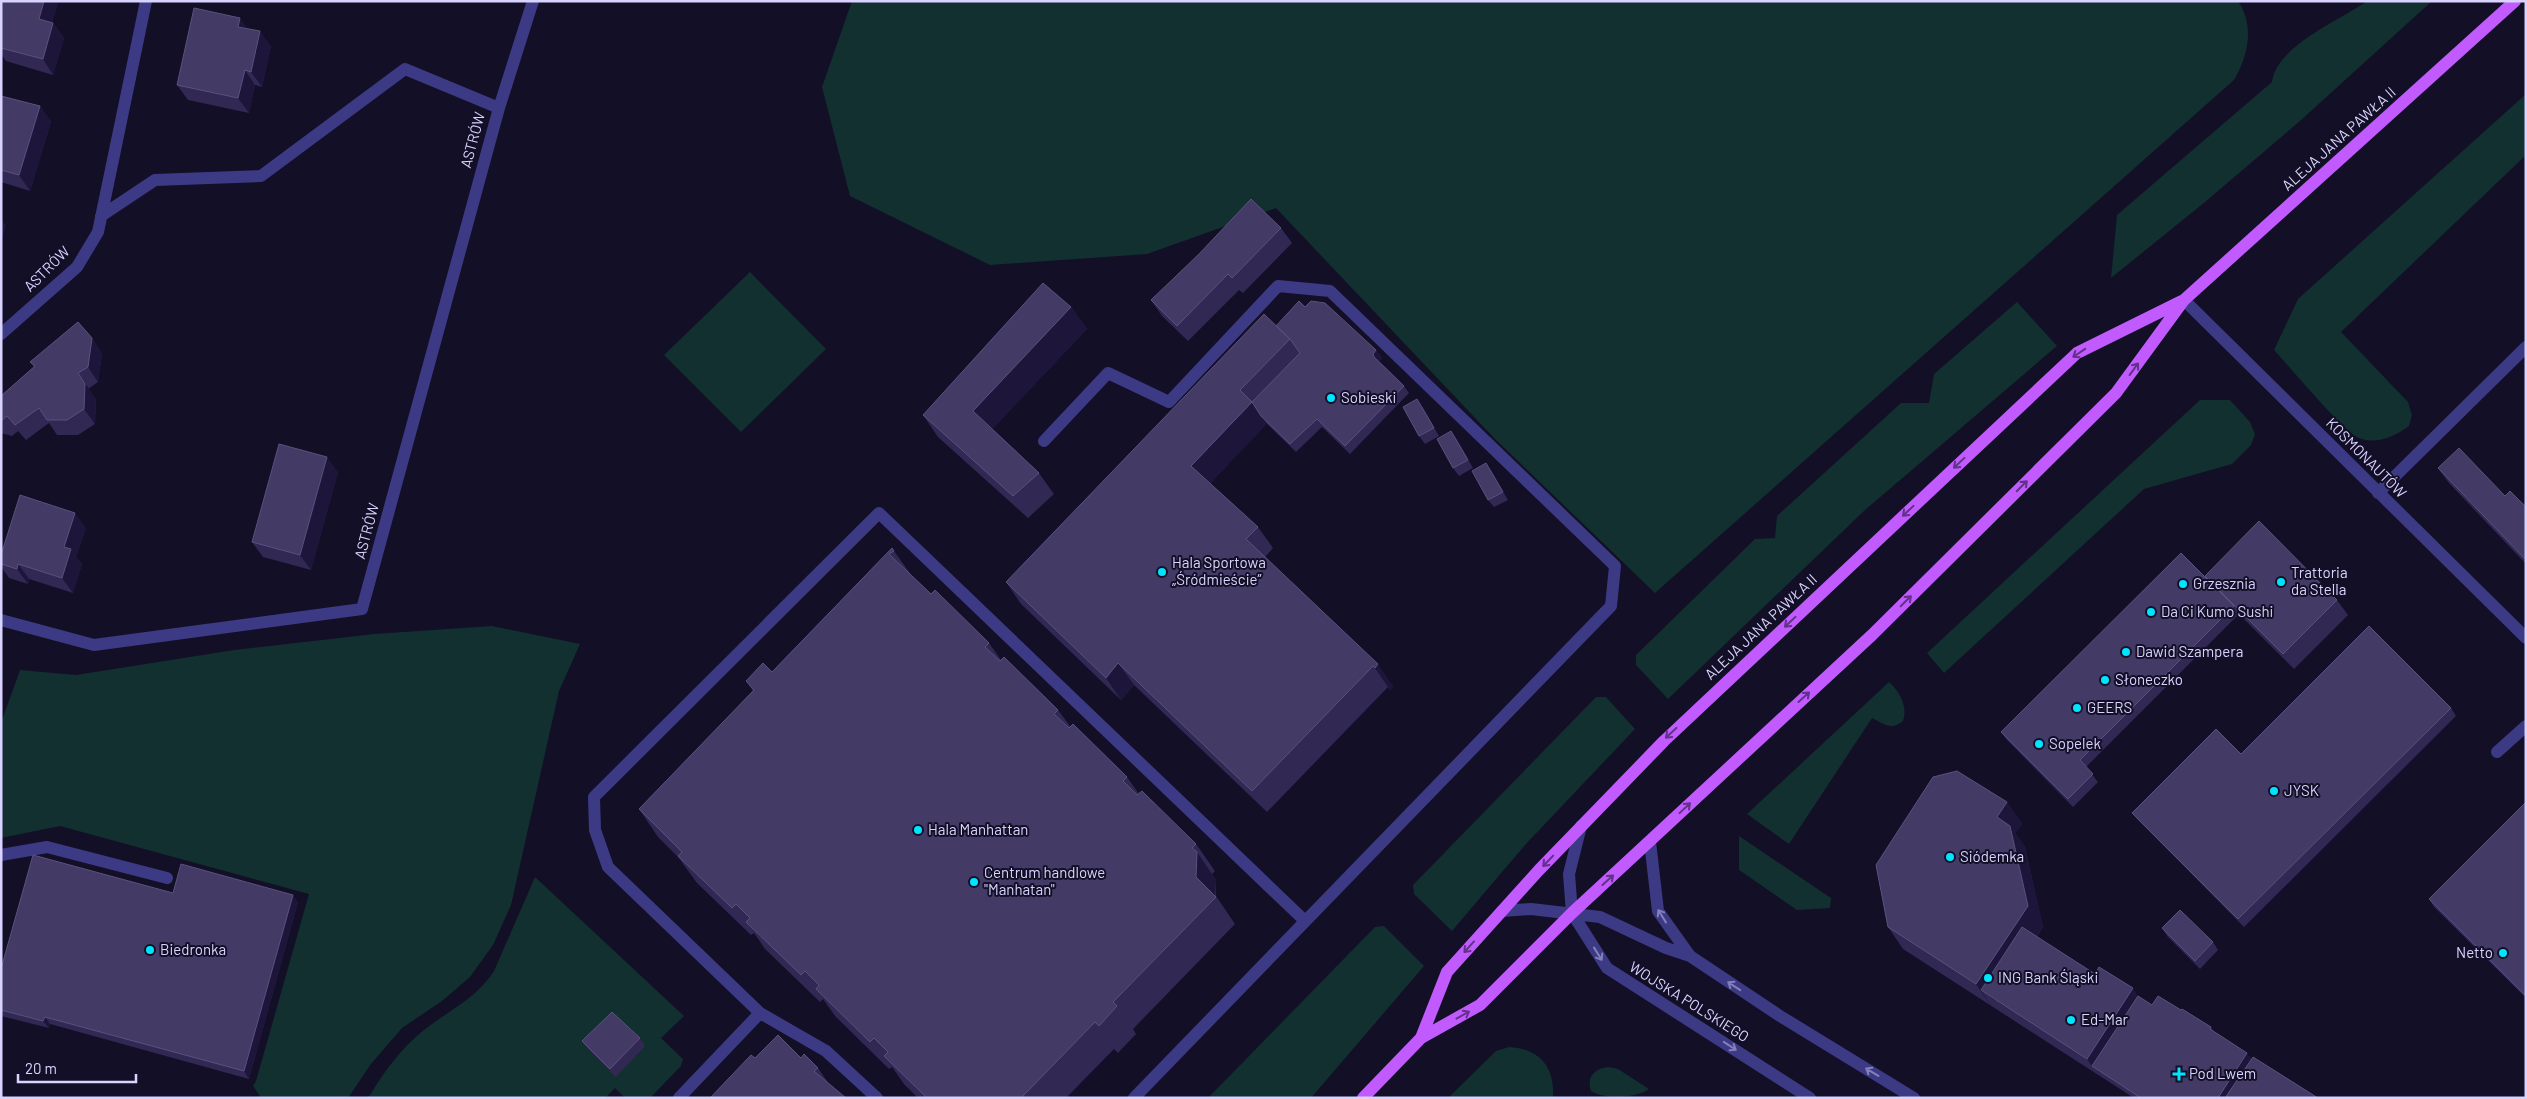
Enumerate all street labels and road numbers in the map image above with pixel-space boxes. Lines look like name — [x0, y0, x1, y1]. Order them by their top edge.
street label: ALEJA JANA PAWŁA II — [2278, 82, 2399, 194]
street label: ASTRÓW — [456, 110, 488, 170]
street label: ASTRÓW — [20, 242, 73, 295]
street label: KOSMONAUTÓW — [2323, 413, 2411, 501]
street label: ASTRÓW — [350, 501, 382, 561]
street label: ALEJA JANA PAWŁA II — [1700, 570, 1820, 683]
street label: WOJSKA POLSKIEGO — [1626, 957, 1753, 1045]

